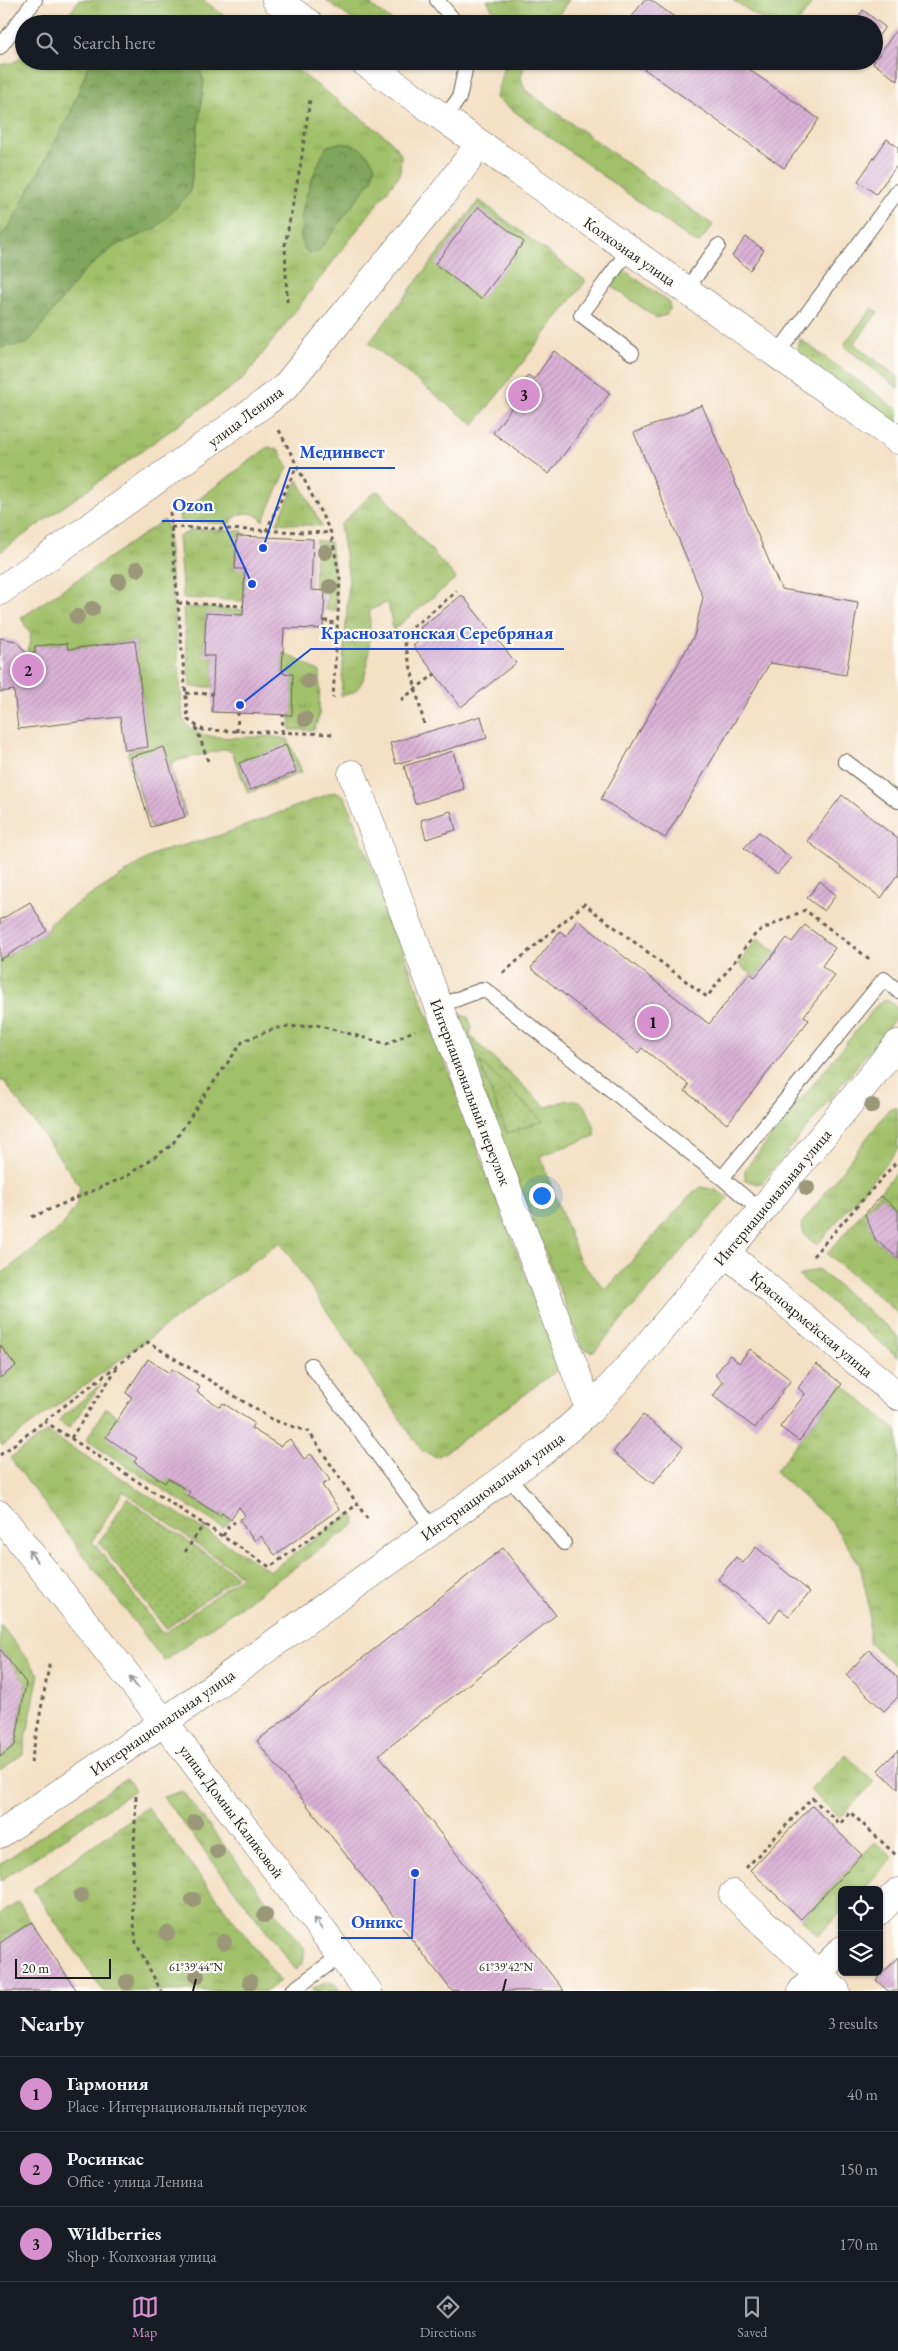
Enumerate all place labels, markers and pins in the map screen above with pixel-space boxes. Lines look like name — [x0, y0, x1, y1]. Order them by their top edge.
pin: 3 — [508, 376, 540, 414]
callout: Мединвест — [290, 435, 395, 468]
callout: Ozon — [162, 488, 223, 521]
callout: Краснозатонская Серебряная — [311, 616, 564, 649]
pin: 2 — [12, 651, 44, 689]
pin: 1 — [637, 1003, 669, 1041]
callout: Оникс — [341, 1905, 412, 1938]

